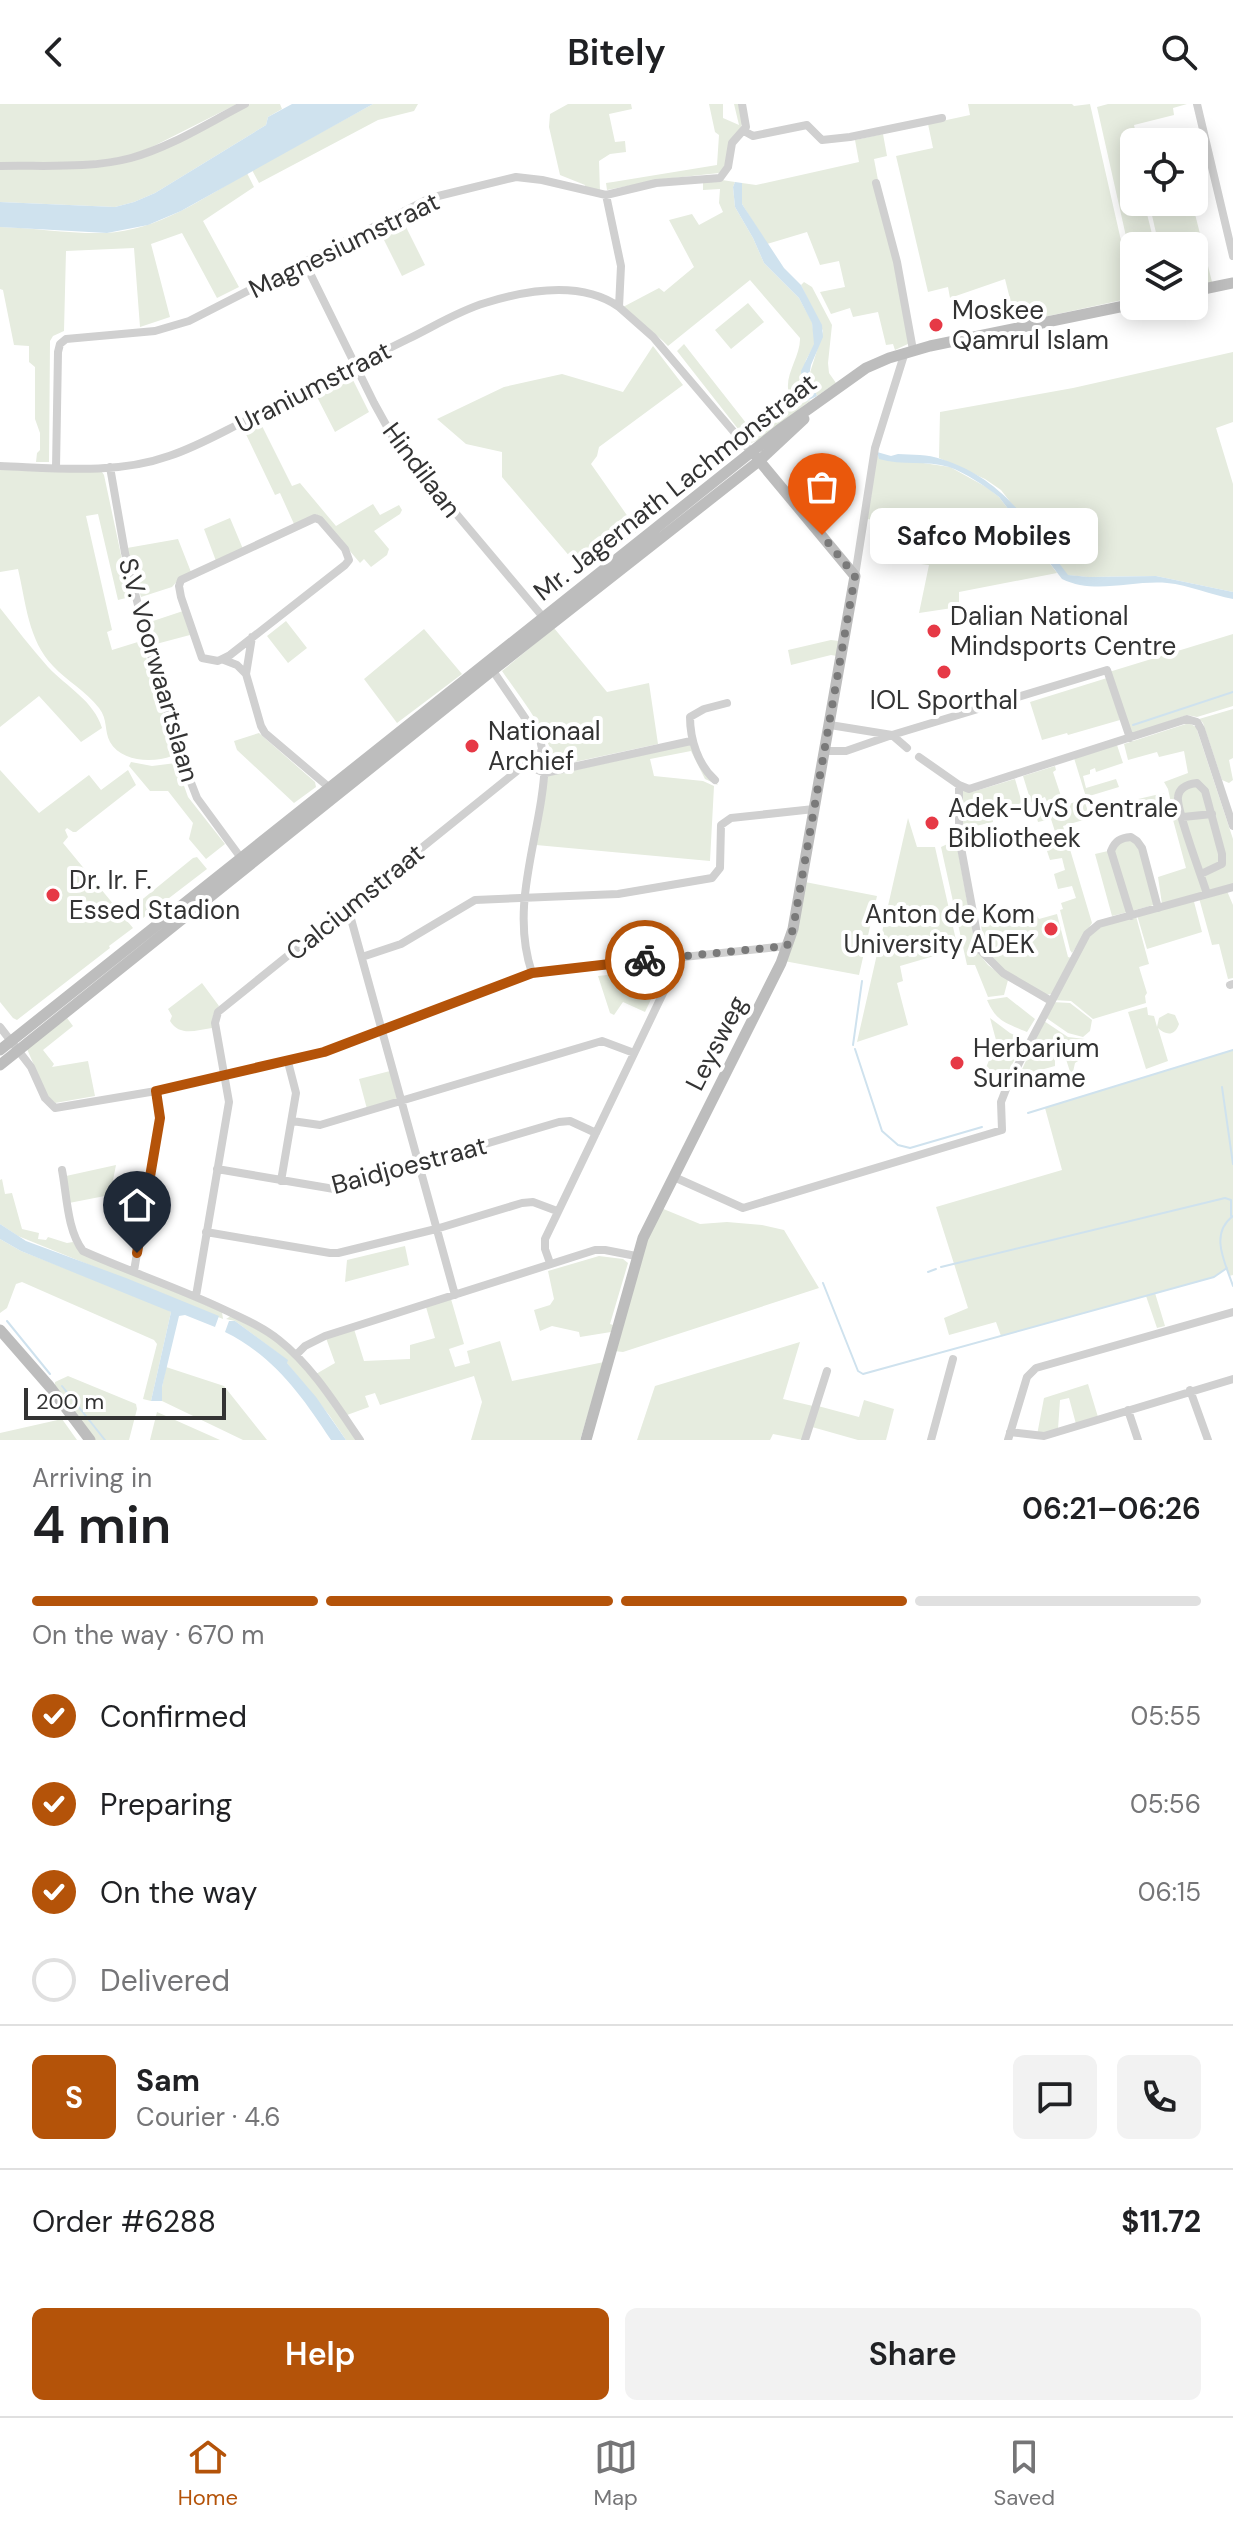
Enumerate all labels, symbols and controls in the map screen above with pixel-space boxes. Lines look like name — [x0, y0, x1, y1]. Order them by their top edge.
text: Bitely — [567, 29, 666, 76]
icon: back — [32, 30, 76, 74]
icon: search — [1157, 30, 1201, 74]
map controls — [1120, 128, 1208, 320]
button: locate — [1120, 128, 1208, 216]
street label: Magnesiumstraat — [243, 184, 445, 306]
button: layers — [1120, 232, 1208, 320]
place label: Moskee Qamrul Islam — [952, 293, 1109, 357]
marker: Moskee Qamrul Islam — [927, 316, 945, 334]
street label: Uraniumstraat — [229, 333, 397, 441]
street label: Mr. Jagernath Lachmonstraat — [526, 366, 824, 608]
street label: Hindilaan — [375, 416, 469, 524]
pin — [788, 453, 856, 535]
icon: bag — [800, 465, 844, 509]
callout: Safco Mobiles — [870, 507, 1098, 563]
text: Safco Mobiles — [897, 519, 1071, 553]
street label: S.V. Voorwaartslaan — [111, 554, 207, 786]
place label: Dalian National Mindsports Centre — [950, 599, 1176, 663]
marker: Dalian National Mindsports Centre — [925, 622, 943, 640]
marker: IOL Sporthal — [935, 663, 953, 681]
place label: IOL Sporthal — [870, 683, 1018, 717]
place label: Nationaal Archief — [488, 714, 601, 778]
marker: Nationaal Archief — [463, 737, 481, 755]
place label: Adek-UvS Centrale Bibliotheek — [948, 791, 1178, 855]
marker: Adek-UvS Centrale Bibliotheek — [923, 814, 941, 832]
street label: Calciumstraat — [279, 836, 431, 968]
place label: Dr. Ir. F. Essed Stadion — [69, 863, 240, 927]
marker: Dr. Ir. F. Essed Stadion — [44, 886, 62, 904]
place label: Anton de Kom University ADEK — [843, 897, 1035, 961]
courier — [605, 920, 685, 1000]
marker: Anton de Kom University ADEK — [1042, 920, 1060, 938]
icon: bike — [623, 938, 667, 982]
street label: Leysweg — [678, 990, 754, 1096]
place label: Herbarium Suriname — [973, 1031, 1099, 1095]
marker: Herbarium Suriname — [948, 1054, 966, 1072]
street label: Baidjoestraat — [328, 1128, 490, 1202]
pin — [103, 1171, 171, 1253]
icon: home — [115, 1183, 159, 1227]
scale bar — [24, 1384, 226, 1420]
text: 200 m — [36, 1387, 104, 1416]
text: Arriving in — [32, 1461, 152, 1495]
text: 06:21–06:26 — [1022, 1489, 1201, 1528]
text: 4 min — [32, 1491, 171, 1559]
text: On the way · 670 m — [32, 1618, 264, 1652]
icon: check — [32, 1694, 76, 1738]
text: Confirmed — [100, 1697, 247, 1736]
text: 05:55 — [1130, 1699, 1201, 1733]
icon: check — [32, 1782, 76, 1826]
text: Preparing — [100, 1785, 232, 1824]
text: 05:56 — [1130, 1787, 1201, 1821]
icon: check — [32, 1870, 76, 1914]
text: On the way — [100, 1873, 257, 1912]
text: 06:15 — [1138, 1875, 1201, 1909]
text: Delivered — [100, 1961, 230, 2000]
button: chat — [1013, 2055, 1097, 2139]
button: phone — [1117, 2055, 1201, 2139]
text: Sam — [136, 2061, 200, 2100]
text: S — [65, 2078, 83, 2117]
text: Courier · 4.6 — [136, 2100, 281, 2134]
text: Order #6288 — [32, 2202, 216, 2241]
text: $11.72 — [1121, 2202, 1201, 2241]
button: Help — [32, 2308, 609, 2400]
button: Share — [625, 2308, 1201, 2400]
tab: Home — [178, 2435, 238, 2512]
tab: Map — [594, 2435, 638, 2512]
tab: Saved — [993, 2435, 1055, 2512]

